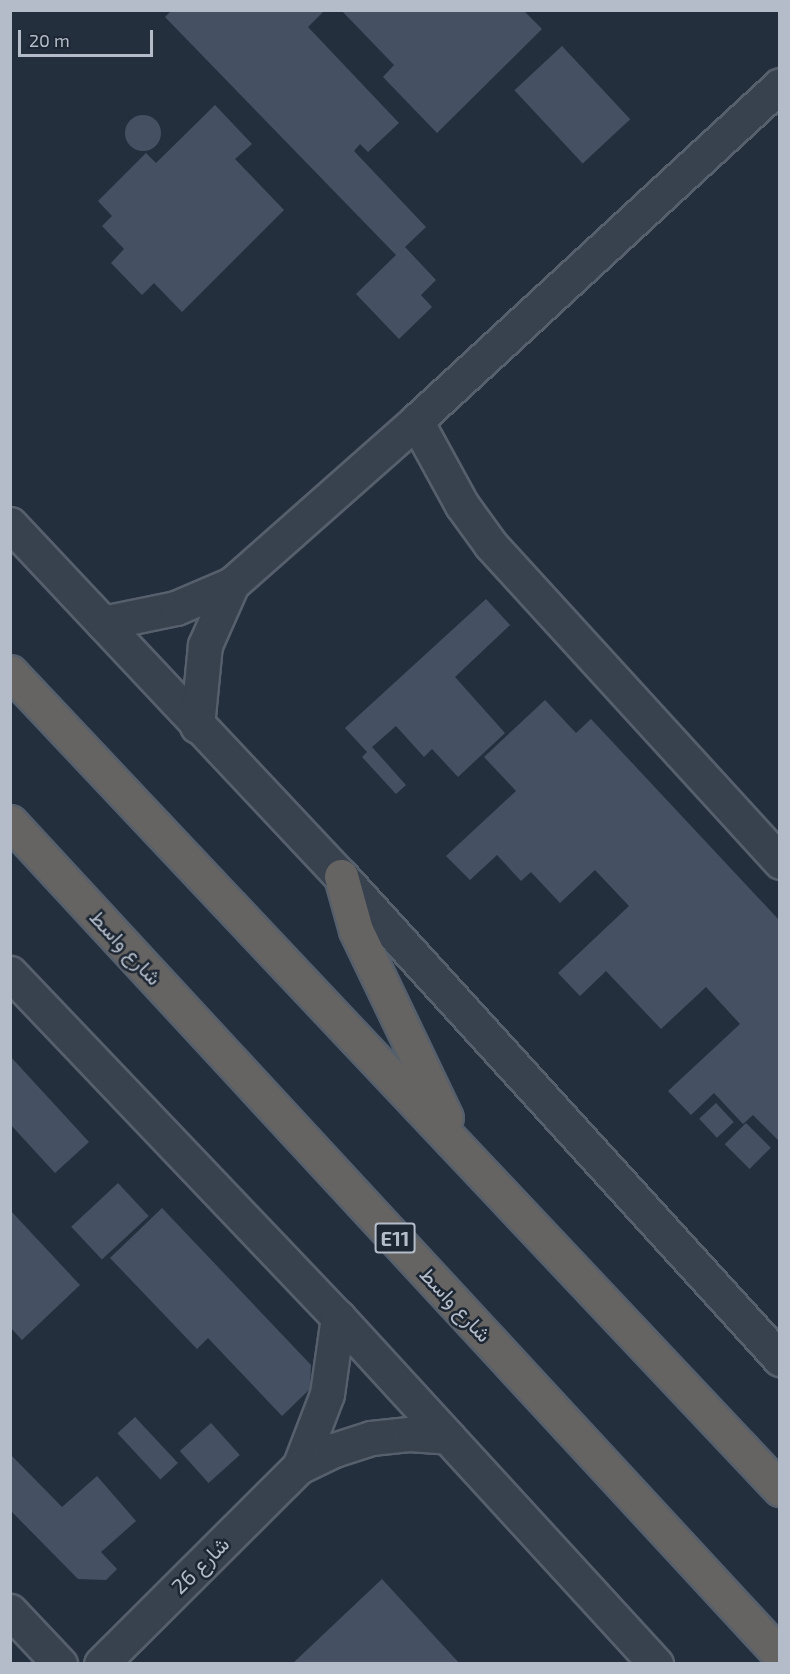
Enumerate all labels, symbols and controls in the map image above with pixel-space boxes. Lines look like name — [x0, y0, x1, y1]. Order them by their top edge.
scale bar — [21, 18, 156, 56]
text: 20 m — [29, 29, 70, 51]
street label: شارع واسط — [85, 904, 167, 990]
road number: E11 — [374, 1221, 416, 1255]
street label: شارع واسط — [415, 1261, 497, 1347]
street label: شارع 26 — [166, 1531, 234, 1599]

